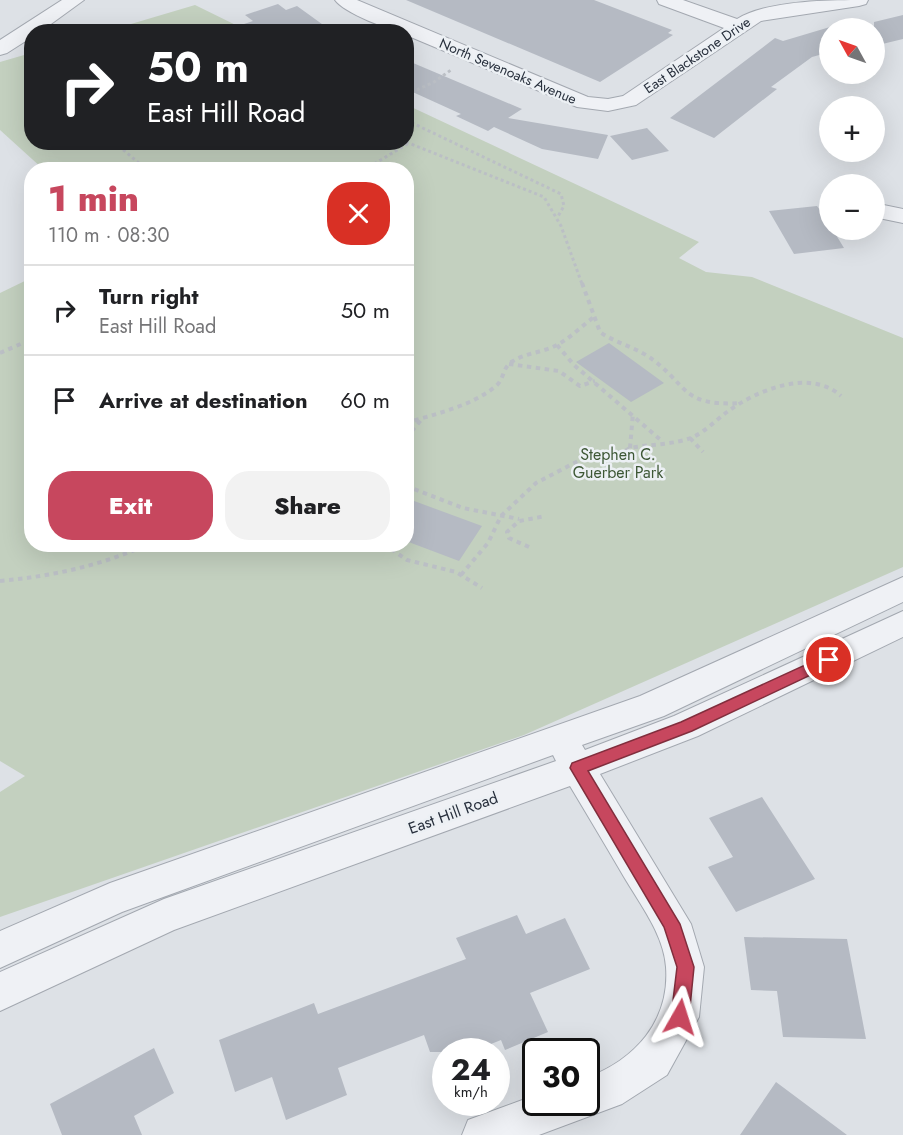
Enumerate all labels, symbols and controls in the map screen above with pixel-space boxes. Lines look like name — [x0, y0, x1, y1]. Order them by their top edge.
street label: East Blackstone Drive — [640, 12, 754, 98]
north arrow — [819, 18, 885, 84]
map controls — [819, 18, 885, 240]
street label: North Sevenoaks Avenue — [436, 33, 580, 109]
text: 50 m — [147, 37, 249, 98]
icon: right — [48, 48, 126, 126]
text: East Hill Road — [147, 93, 305, 132]
button: + — [819, 96, 885, 162]
text: 1 min — [48, 172, 139, 224]
button: − — [819, 174, 885, 240]
button: close — [327, 182, 390, 245]
text: 110 m · 08:30 — [48, 221, 169, 250]
text: Turn right — [99, 280, 199, 312]
icon: right — [48, 294, 81, 327]
text: 50 m — [341, 294, 390, 326]
text: East Hill Road — [99, 312, 216, 341]
icon: arrive — [48, 384, 81, 417]
text: Arrive at destination — [99, 384, 308, 416]
text: 60 m — [340, 384, 390, 416]
park label: Stephen C. Guerber Park — [573, 443, 664, 484]
button: Exit — [48, 471, 213, 540]
button: Share — [225, 471, 390, 540]
pin — [803, 634, 854, 685]
icon: arrive — [812, 643, 845, 676]
street label: East Hill Road — [405, 786, 501, 840]
position arrow — [648, 985, 712, 1049]
speed limit sign: 30 — [522, 1038, 600, 1116]
text: 24 — [451, 1048, 491, 1091]
text: km/h — [454, 1081, 488, 1103]

